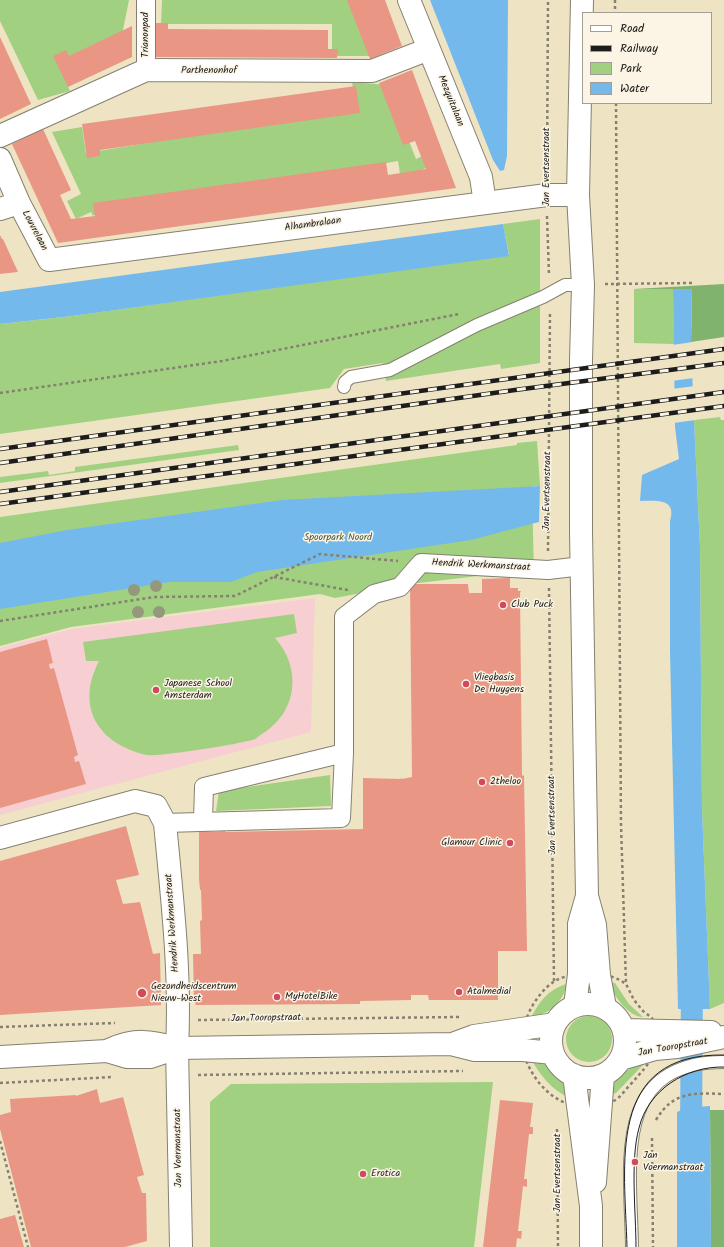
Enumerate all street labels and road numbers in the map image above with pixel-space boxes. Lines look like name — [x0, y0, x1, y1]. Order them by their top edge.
street label: Trianonpad — [140, 12, 152, 58]
street label: Parthenonhof — [181, 65, 237, 77]
street label: Mezquitalaan — [434, 74, 466, 128]
street label: Jan Evertsenstraat — [541, 127, 553, 207]
street label: Louvrelaan — [18, 209, 50, 253]
street label: Alhambralaan — [284, 215, 342, 235]
street label: Jan Evertsenstraat — [541, 451, 555, 531]
street label: Hendrik Werkmanstraat — [431, 557, 531, 575]
street label: Jan Evertsenstraat — [546, 775, 560, 855]
street label: Hendrik Werkmanstraat — [164, 873, 182, 973]
street label: Jan Tooropstraat — [231, 1012, 301, 1026]
street label: Jan Tooropstraat — [637, 1036, 709, 1060]
street label: Jan Voermanstraat — [172, 1108, 186, 1188]
street label: Jan Evertsenstraat — [552, 1133, 564, 1213]

